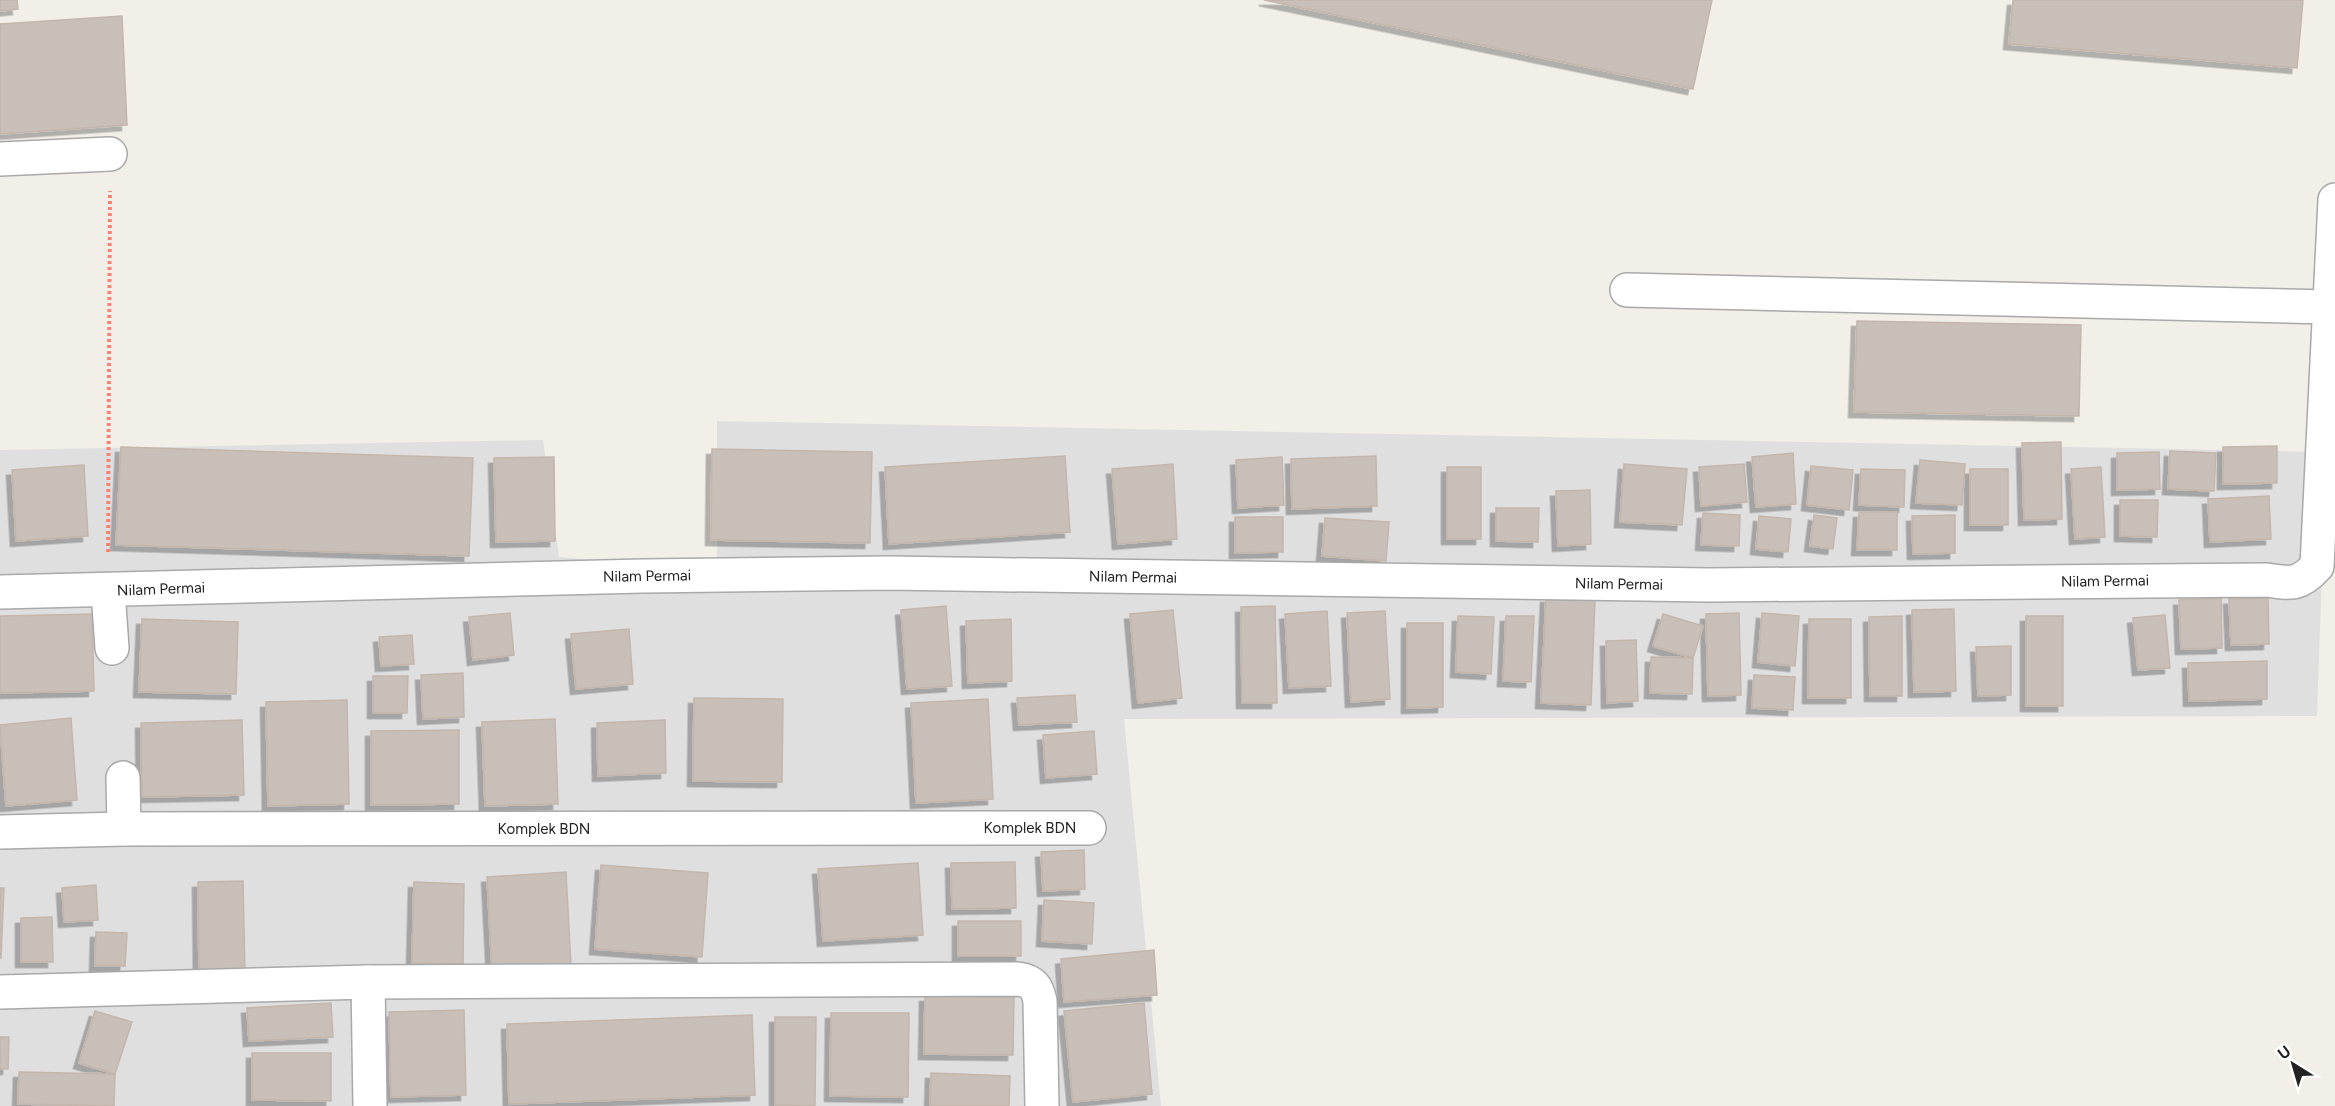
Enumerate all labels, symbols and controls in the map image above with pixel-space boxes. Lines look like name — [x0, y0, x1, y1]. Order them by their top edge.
street label: Nilam Permai — [603, 566, 691, 586]
street label: Nilam Permai — [1089, 567, 1177, 587]
street label: Nilam Permai — [2061, 571, 2149, 591]
street label: Nilam Permai — [1575, 574, 1663, 594]
street label: Nilam Permai — [117, 578, 205, 600]
street label: Komplek BDN — [984, 819, 1076, 837]
street label: Komplek BDN — [498, 820, 590, 838]
north arrow — [2263, 1034, 2323, 1094]
text: U — [2274, 1041, 2294, 1063]

